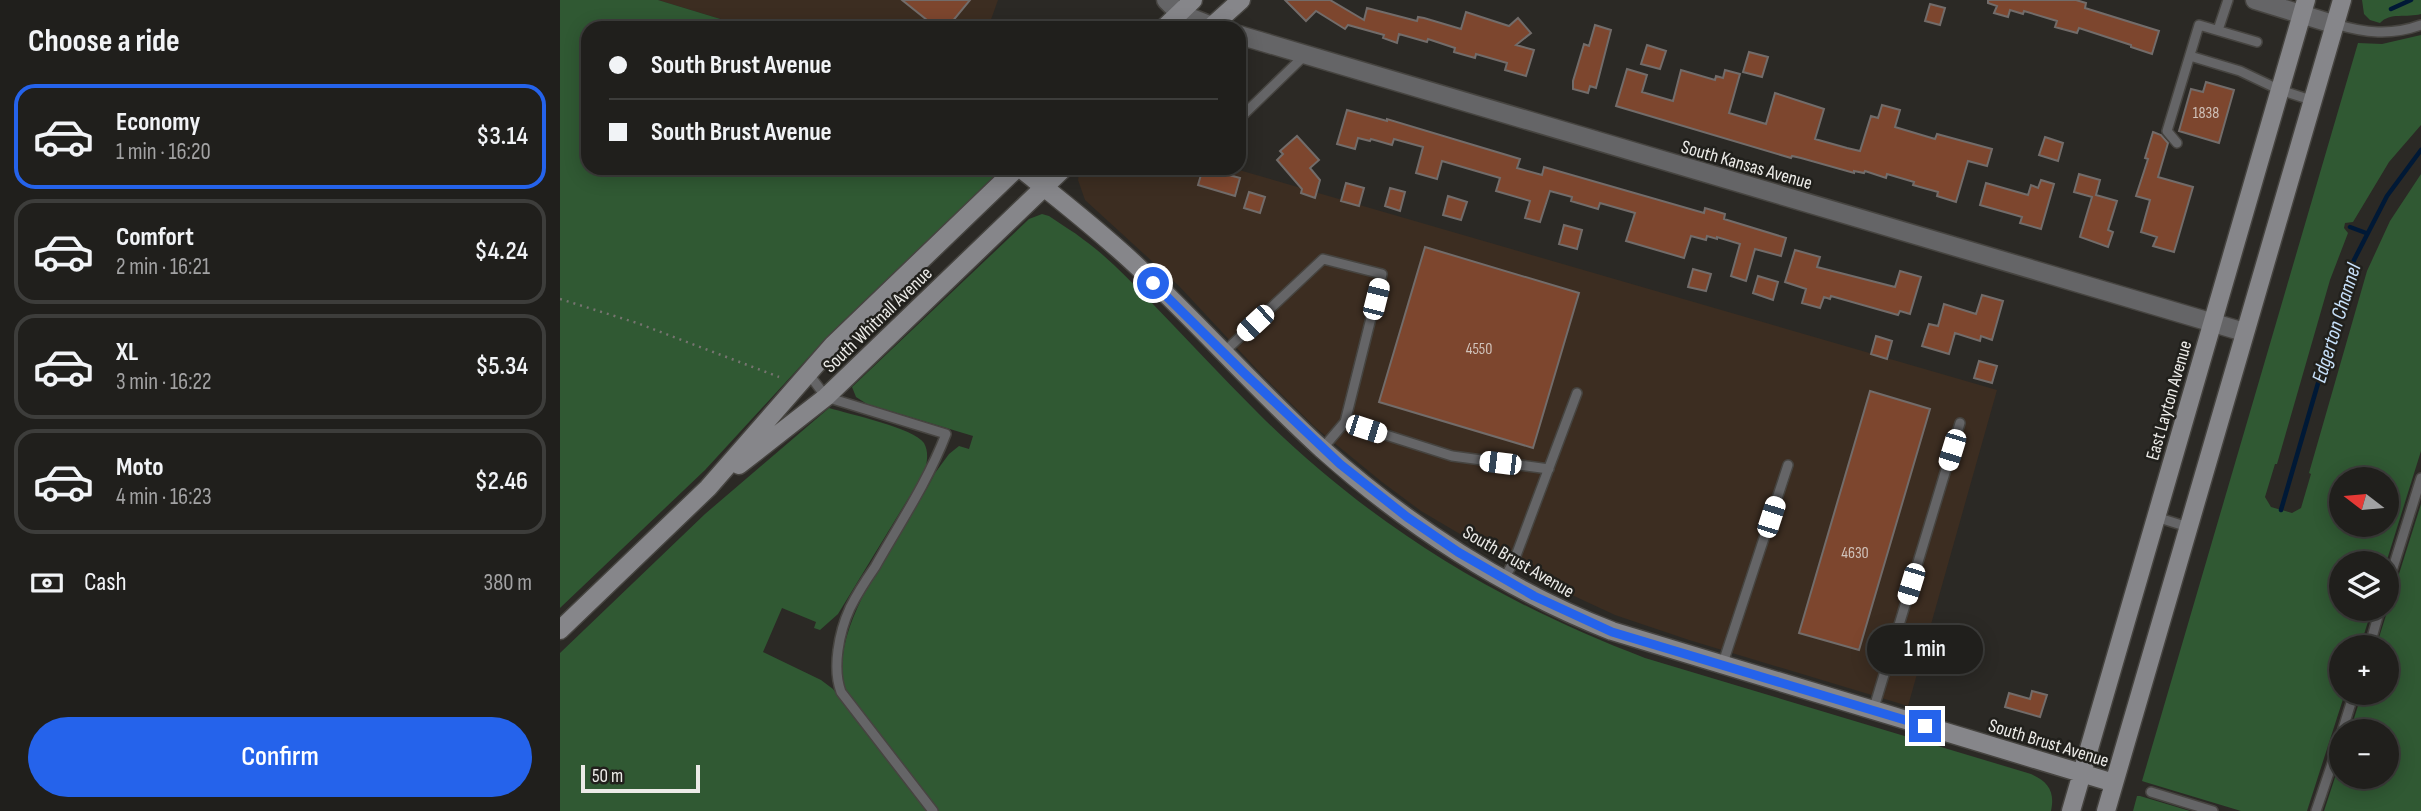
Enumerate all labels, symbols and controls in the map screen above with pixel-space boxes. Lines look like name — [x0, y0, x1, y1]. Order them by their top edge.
text: Choose a ride — [28, 22, 180, 61]
text: South Brust Avenue — [651, 50, 832, 81]
house number: 1838 — [2193, 104, 2219, 123]
icon: car — [32, 105, 95, 168]
text: Economy — [116, 107, 200, 138]
text: South Brust Avenue — [651, 117, 832, 148]
text: $3.14 — [476, 121, 528, 152]
street label: South Kansas Avenue — [1678, 136, 1815, 195]
text: 1 min · 16:20 — [116, 138, 211, 166]
icon: car — [32, 220, 95, 283]
text: Comfort — [116, 222, 194, 253]
text: $4.24 — [474, 236, 528, 267]
text: 2 min · 16:21 — [116, 253, 210, 281]
water label: Edgerton Channel — [2306, 259, 2367, 386]
street label: South Whitnall Avenue — [819, 262, 937, 378]
route start — [1137, 267, 1169, 299]
car — [1361, 276, 1392, 322]
car — [1233, 301, 1278, 345]
icon: car — [32, 335, 95, 398]
text: XL — [116, 337, 138, 368]
street label: East Layton Avenue — [2141, 338, 2197, 463]
house number: 4550 — [1466, 340, 1492, 359]
text: $5.34 — [475, 351, 528, 382]
text: 3 min · 16:22 — [116, 368, 212, 396]
car — [1343, 413, 1390, 445]
car — [1936, 427, 1969, 473]
icon: car — [32, 450, 95, 513]
car — [1478, 450, 1523, 476]
text: Moto — [116, 452, 164, 483]
text: $2.46 — [475, 466, 528, 497]
north arrow — [2329, 467, 2399, 537]
map controls — [2329, 467, 2399, 789]
text: 4 min · 16:23 — [116, 483, 212, 511]
car — [1755, 494, 1788, 540]
street label: South Brust Avenue — [1458, 521, 1578, 603]
house number: 4630 — [1841, 544, 1869, 563]
button: layers — [2329, 551, 2399, 621]
car — [1895, 561, 1928, 607]
icon: cash — [28, 564, 66, 602]
text: Cash — [84, 567, 127, 598]
text: 380 m — [484, 569, 532, 597]
callout: 1 min — [1867, 624, 1983, 674]
text: 1 min — [1904, 635, 1946, 663]
button: + — [2329, 635, 2399, 705]
route end — [1909, 710, 1941, 742]
street label: South Brust Avenue — [1985, 714, 2112, 773]
button: Confirm — [28, 717, 532, 797]
button: − — [2329, 719, 2399, 789]
scale bar — [581, 762, 700, 794]
text: 50 m — [592, 765, 623, 788]

